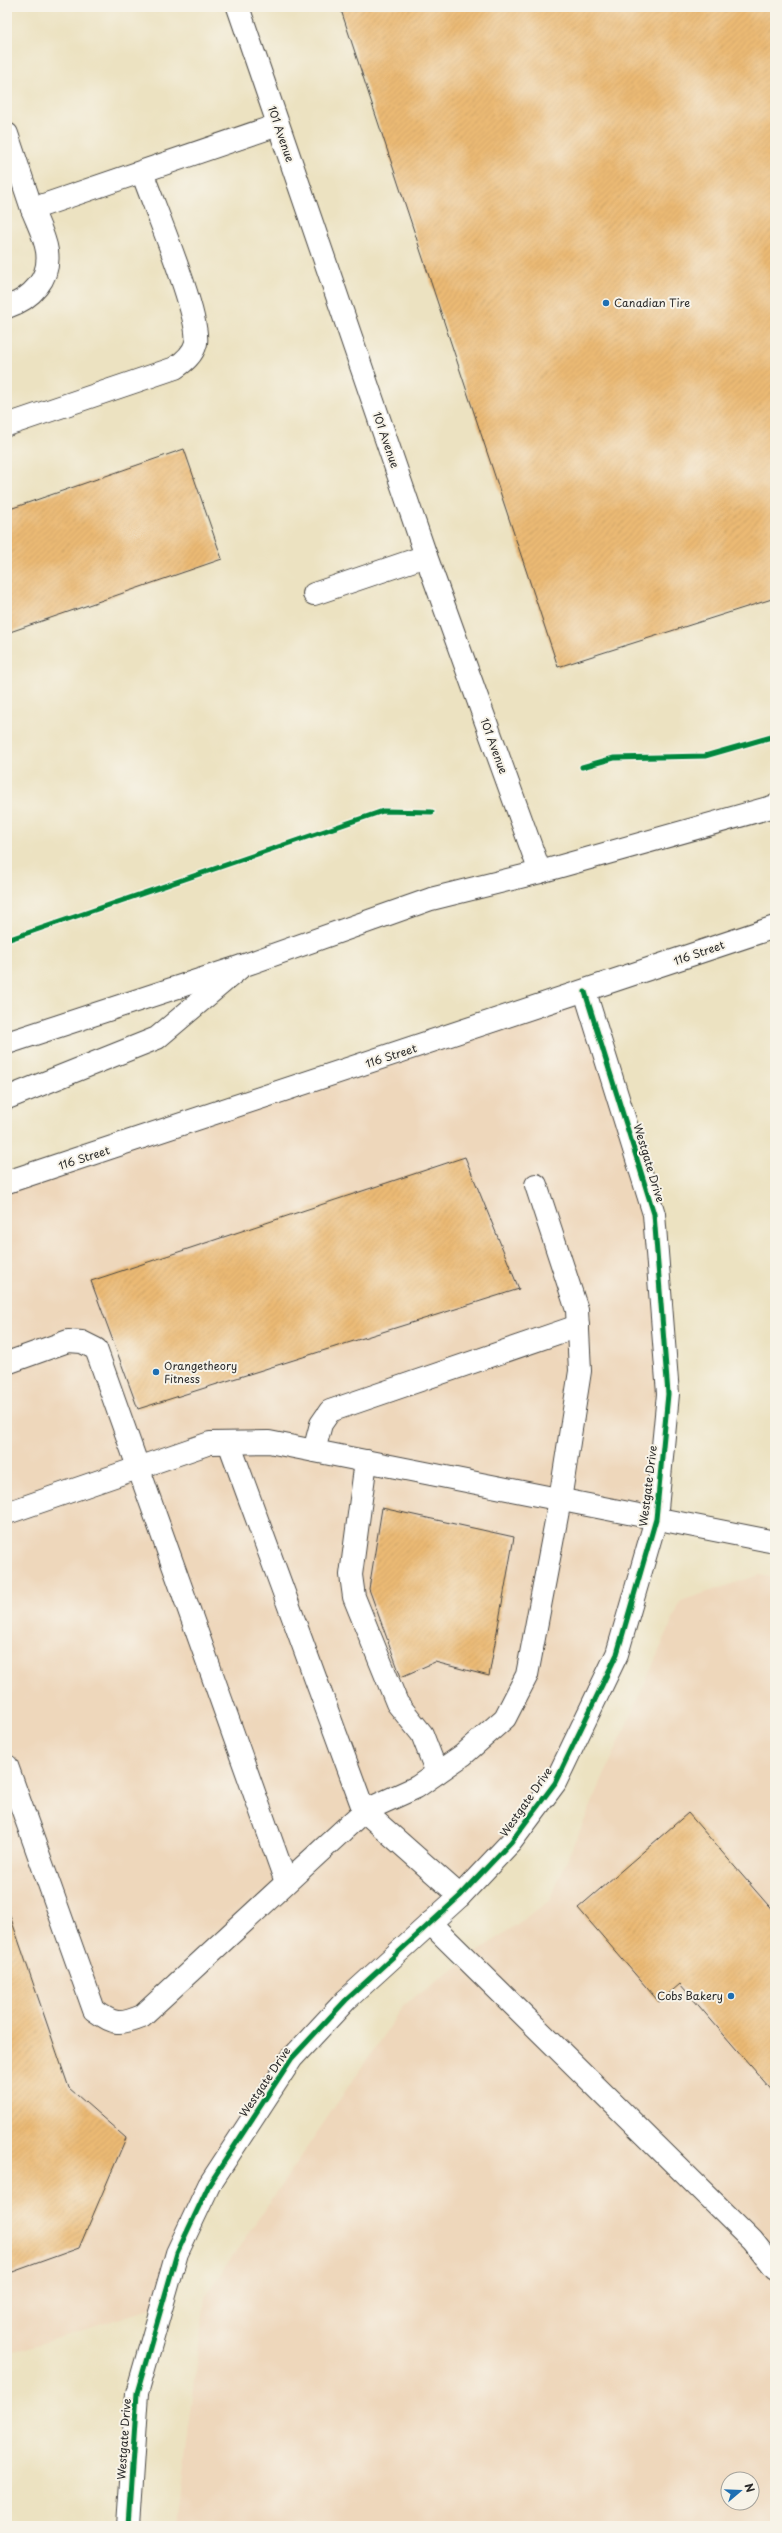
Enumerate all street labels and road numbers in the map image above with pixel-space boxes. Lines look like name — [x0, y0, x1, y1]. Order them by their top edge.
street label: 101 Avenue — [264, 104, 299, 164]
street label: 101 Avenue — [369, 410, 404, 470]
street label: 101 Avenue — [477, 716, 512, 776]
street label: 116 Street — [671, 936, 727, 969]
street label: 116 Street — [363, 1039, 419, 1072]
street label: Westgate Drive — [629, 1121, 670, 1204]
street label: 116 Street — [56, 1141, 112, 1174]
street label: Westgate Drive — [634, 1444, 661, 1527]
street label: Westgate Drive — [495, 1763, 556, 1840]
street label: Westgate Drive — [235, 2043, 294, 2120]
street label: Westgate Drive — [112, 2398, 135, 2480]

